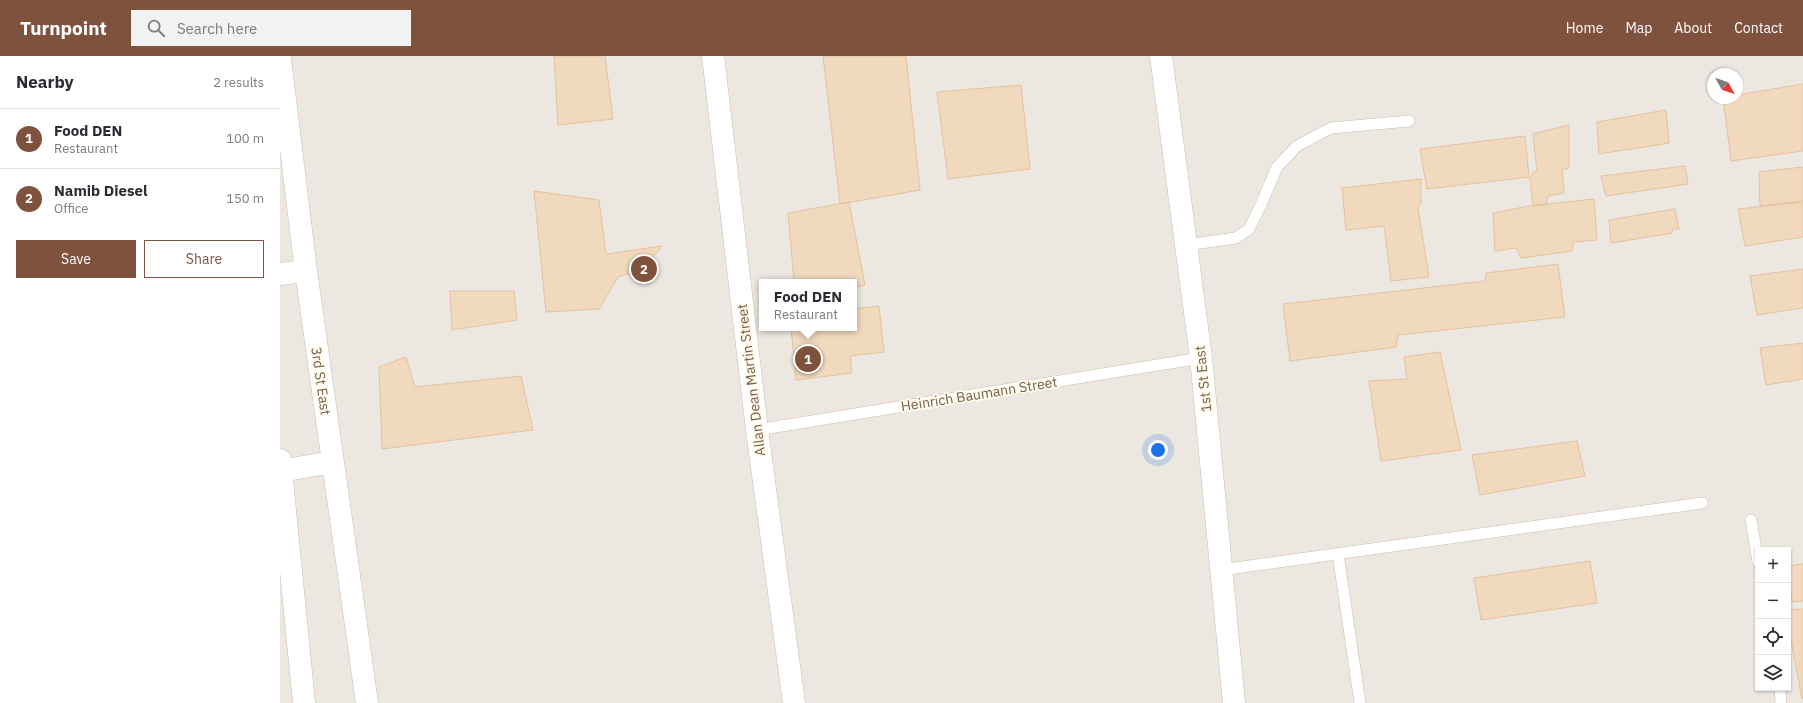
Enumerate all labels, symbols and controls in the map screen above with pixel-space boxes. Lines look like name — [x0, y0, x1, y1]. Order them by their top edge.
search box — [131, 10, 411, 46]
text: Turnpoint — [20, 16, 107, 40]
icon: search — [145, 17, 167, 39]
text: Search here — [177, 19, 257, 38]
text: Home — [1566, 19, 1603, 37]
text: Map — [1625, 19, 1652, 37]
text: About — [1674, 19, 1712, 37]
text: Contact — [1734, 19, 1783, 37]
north arrow — [1707, 68, 1743, 104]
text: Nearby — [16, 71, 74, 93]
text: 2 results — [213, 74, 264, 91]
text: Food DEN — [54, 121, 122, 140]
text: 1 — [25, 130, 33, 147]
text: 100 m — [226, 130, 264, 147]
text: Restaurant — [54, 140, 118, 157]
text: Namib Diesel — [54, 181, 147, 200]
text: 2 — [25, 190, 33, 207]
text: 150 m — [226, 190, 264, 207]
text: Office — [54, 200, 88, 217]
button: Save — [16, 240, 136, 278]
button: Share — [144, 240, 264, 278]
pin: 2 — [631, 254, 657, 284]
popup — [759, 279, 857, 331]
text: Food DEN — [774, 287, 842, 306]
street label: Allan Dean Martin Street — [733, 303, 769, 457]
text: Restaurant — [774, 306, 838, 323]
pin: 1 — [795, 344, 821, 374]
street label: 1st St East — [1191, 345, 1215, 413]
street label: 3rd St East — [307, 346, 335, 416]
street label: Heinrich Baumann Street — [900, 373, 1058, 415]
your location — [1148, 440, 1168, 460]
map controls — [1755, 547, 1791, 691]
button: + — [1755, 547, 1791, 583]
button: − — [1755, 583, 1791, 619]
button: locate — [1755, 619, 1791, 655]
button: layers — [1755, 655, 1791, 691]

